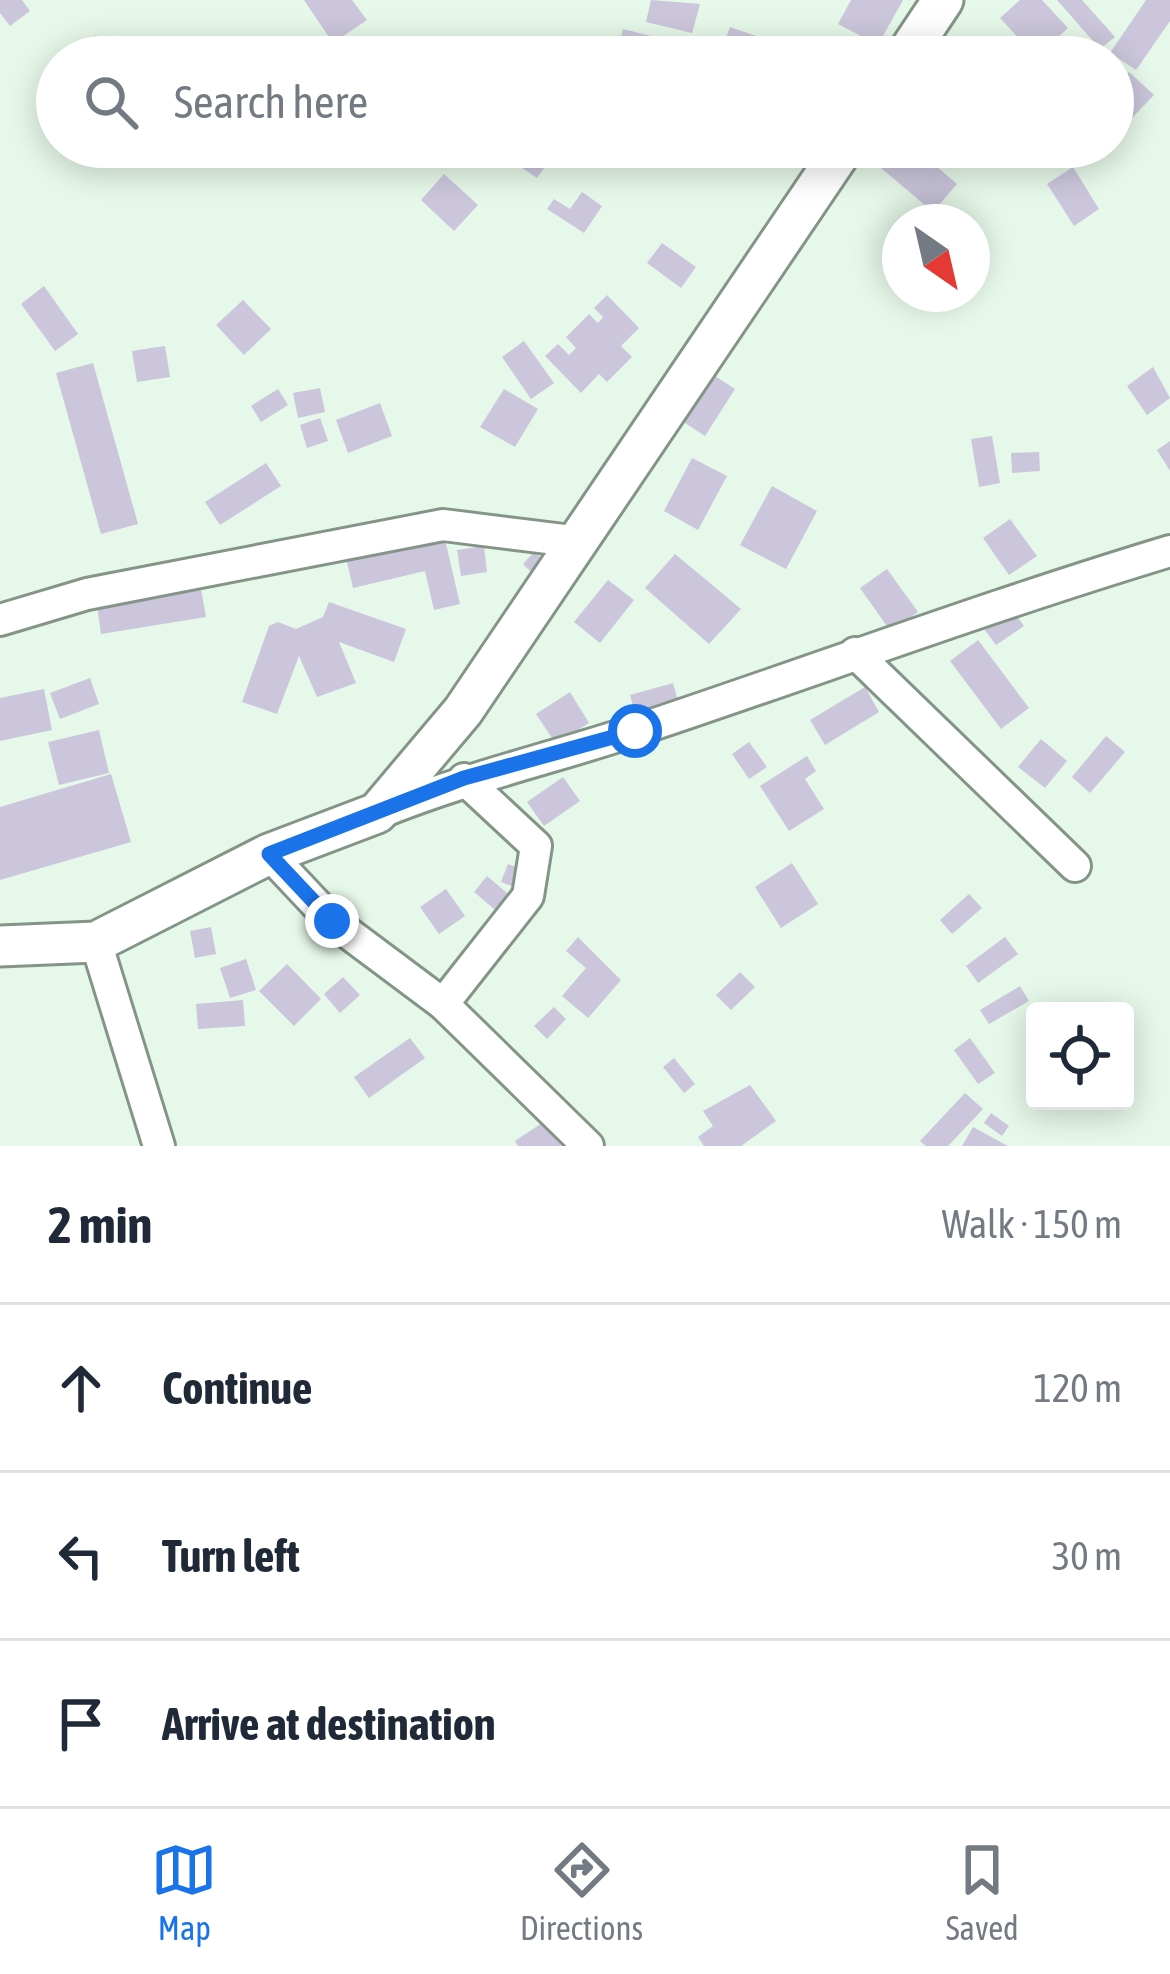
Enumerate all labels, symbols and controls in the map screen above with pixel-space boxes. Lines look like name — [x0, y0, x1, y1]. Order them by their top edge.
search box — [36, 36, 1134, 168]
icon: search — [78, 69, 144, 135]
text: Search here — [174, 76, 368, 128]
north arrow — [882, 204, 990, 312]
route start — [608, 704, 662, 758]
route end — [305, 894, 359, 948]
map controls — [1026, 1002, 1134, 1110]
button: locate — [1026, 1002, 1134, 1110]
text: 2 min — [48, 1195, 152, 1254]
text: Walk · 150 m — [942, 1202, 1122, 1246]
icon: ahead — [48, 1355, 114, 1421]
text: Continue — [162, 1362, 313, 1414]
text: 120 m — [1034, 1366, 1122, 1410]
icon: left — [48, 1523, 114, 1589]
text: Turn left — [162, 1530, 300, 1582]
text: 30 m — [1052, 1534, 1122, 1578]
icon: arrive — [48, 1691, 114, 1757]
text: Arrive at destination — [162, 1698, 496, 1750]
tab: Map — [151, 1837, 217, 1947]
tab: Directions — [520, 1837, 643, 1947]
tab: Saved — [946, 1837, 1019, 1947]

